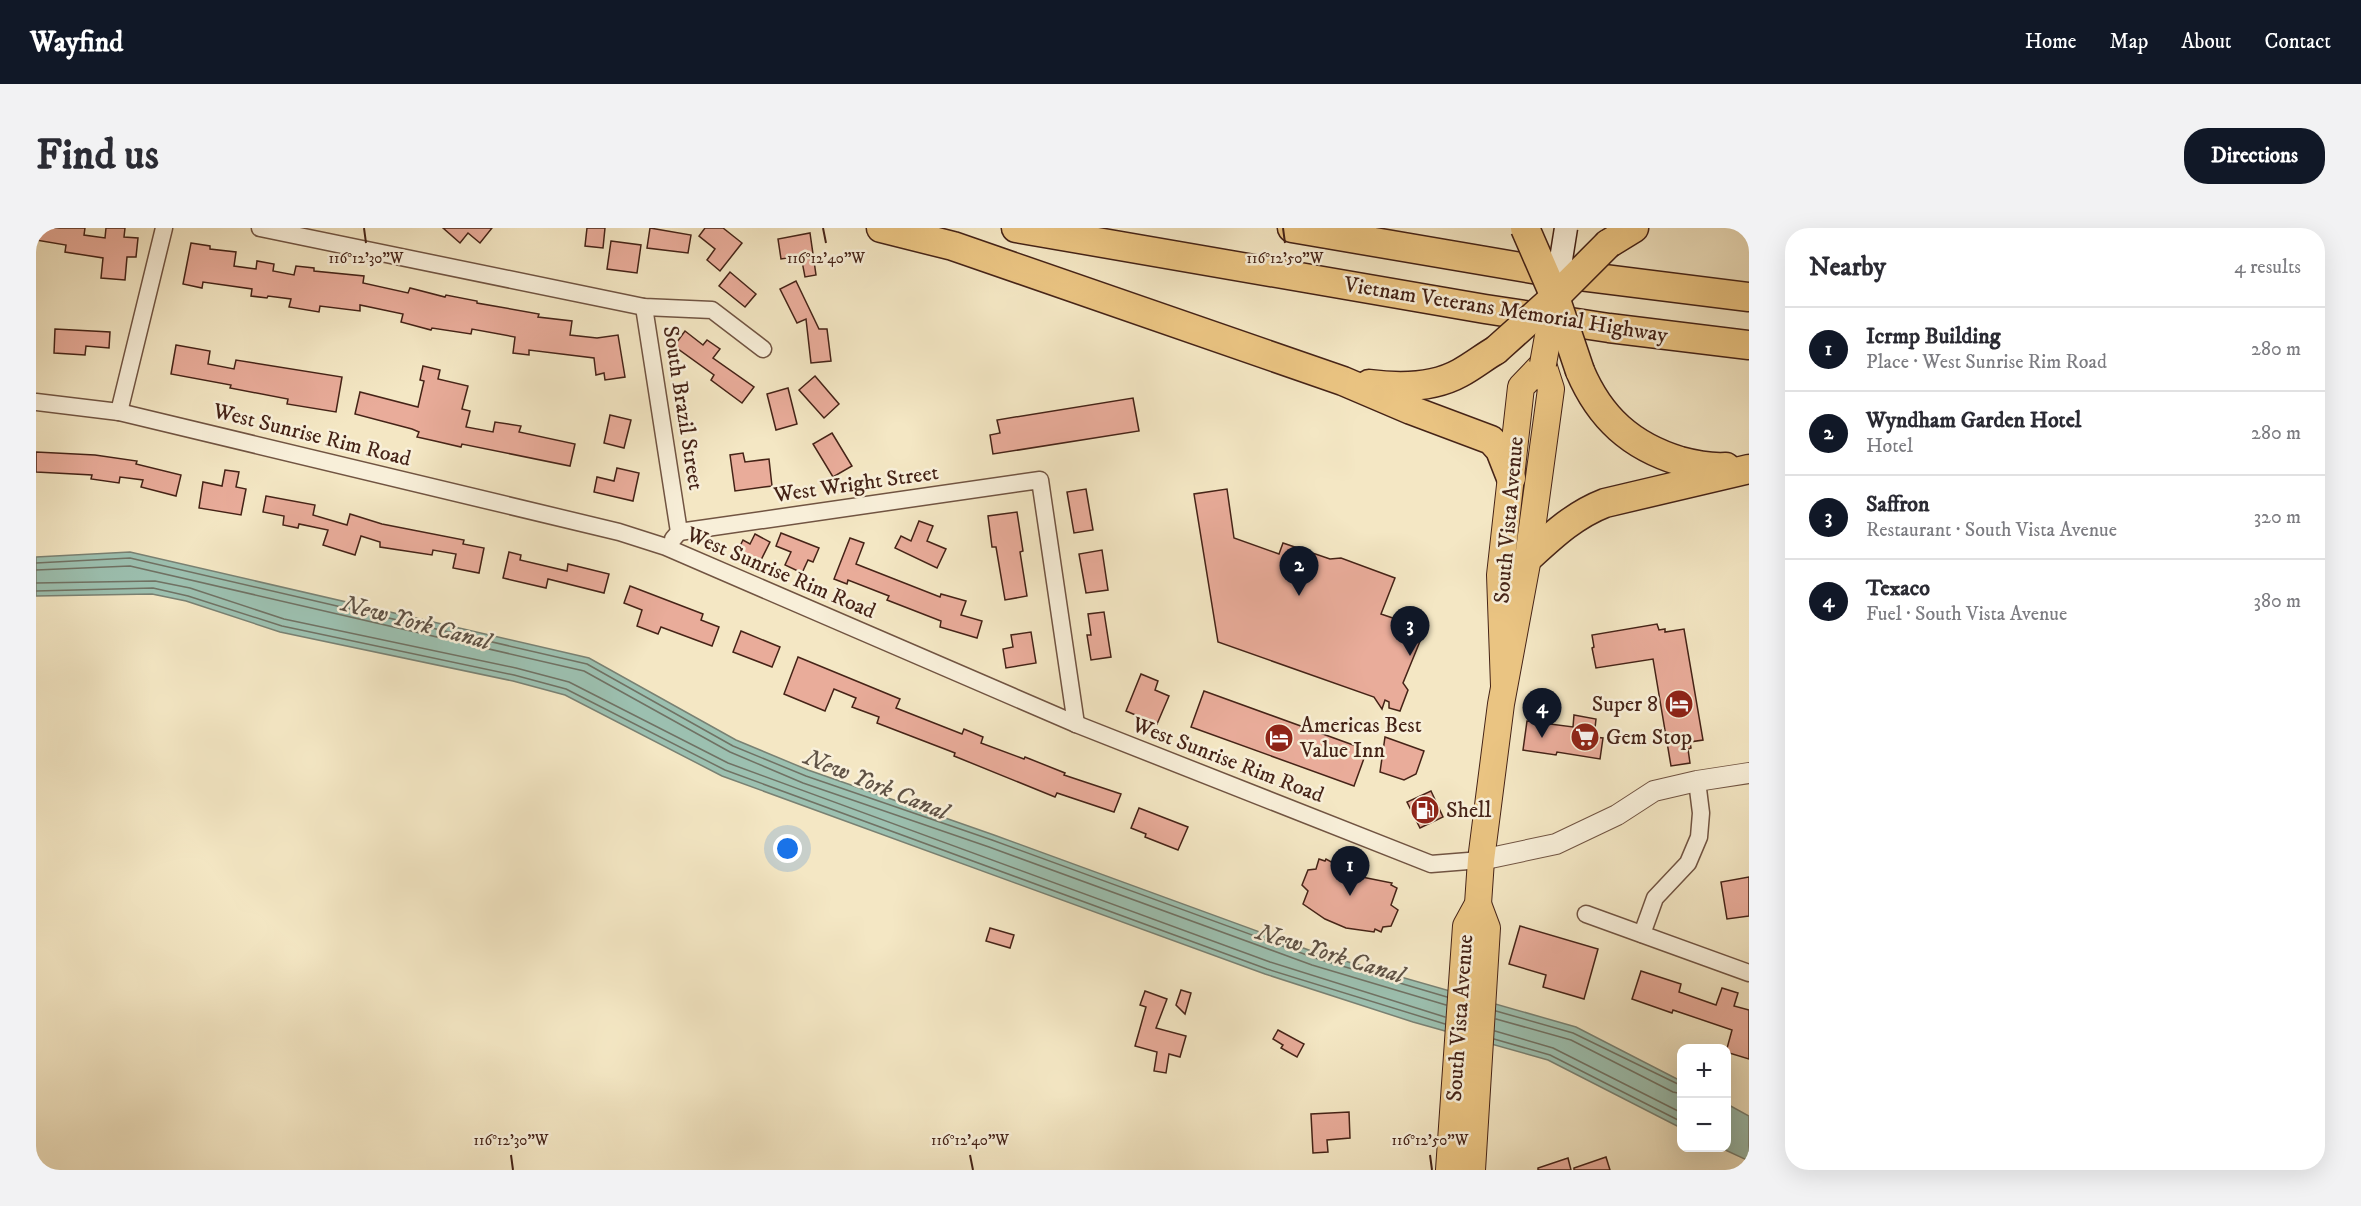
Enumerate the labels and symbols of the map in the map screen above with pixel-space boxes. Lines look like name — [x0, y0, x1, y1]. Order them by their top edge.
text: 116°12'30"W — [328, 249, 404, 268]
text: 116°12'40"W — [787, 249, 865, 268]
text: 116°12'50"W — [1247, 249, 1324, 268]
street label: Vietnam Veterans Memorial Highway — [1341, 271, 1670, 349]
street label: South Brazil Street — [657, 324, 709, 492]
street label: West Sunrise Rim Road — [209, 397, 414, 473]
street label: South Vista Avenue — [1488, 435, 1530, 605]
street label: West Wright Street — [771, 459, 940, 509]
street label: West Sunrise Rim Road — [681, 520, 880, 625]
pin: 2 — [1280, 546, 1318, 596]
water label: New York Canal — [336, 588, 496, 658]
pin: 3 — [1390, 606, 1430, 656]
pin: 4 — [1522, 688, 1562, 738]
hotel icon: Super 8 — [1663, 688, 1695, 720]
place label: Super 8 — [1592, 691, 1658, 718]
street label: West Sunrise Rim Road — [1127, 711, 1328, 809]
place label: Americas Best Value Inn — [1299, 712, 1422, 764]
supermarket icon: Gem Stop — [1569, 721, 1601, 753]
hotel icon: Americas Best Value Inn — [1263, 722, 1295, 754]
place label: Gem Stop — [1606, 724, 1692, 751]
water label: New York Canal — [798, 742, 955, 829]
fuel station icon: Shell — [1409, 794, 1441, 826]
place label: Shell — [1446, 797, 1492, 824]
your location — [773, 834, 802, 863]
pin: 1 — [1330, 846, 1370, 896]
water label: New York Canal — [1251, 917, 1410, 992]
street label: South Vista Avenue — [1441, 934, 1479, 1102]
text: 116°12'30"W — [473, 1131, 549, 1150]
text: 116°12'40"W — [931, 1131, 1009, 1150]
text: 116°12'50"W — [1392, 1131, 1469, 1150]

